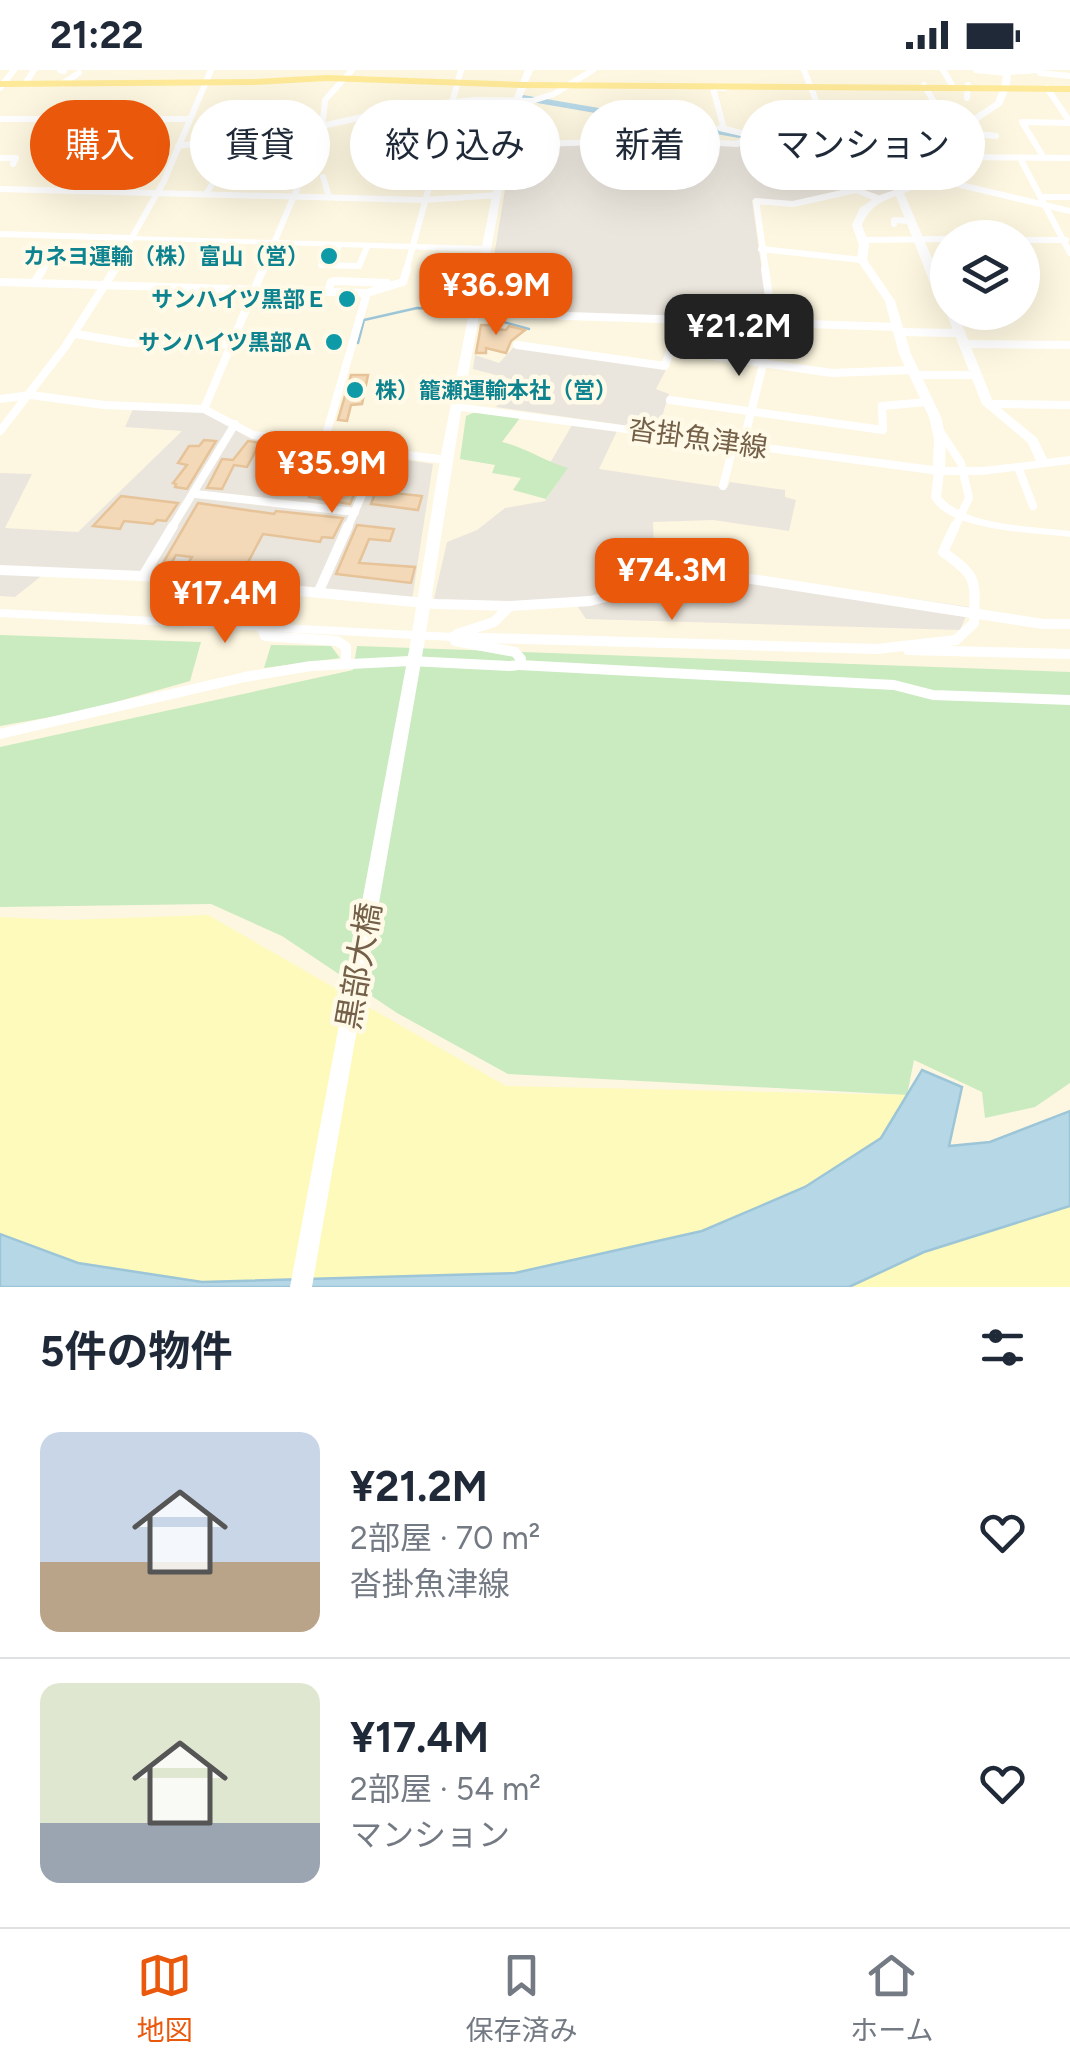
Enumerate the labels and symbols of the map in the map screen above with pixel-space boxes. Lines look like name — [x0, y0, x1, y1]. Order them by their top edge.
place label: カネヨ運輸（株）富山（営） — [23, 243, 309, 270]
marker: カネヨ運輸（株）富山（営） — [318, 245, 340, 267]
pin: ¥36.9M — [415, 253, 577, 338]
place label: サンハイツ黒部Ｅ — [151, 286, 327, 313]
marker: サンハイツ黒部Ｅ — [336, 288, 358, 310]
pin: ¥21.2M — [658, 294, 820, 379]
place label: サンハイツ黒部Ａ — [138, 329, 314, 356]
marker: サンハイツ黒部Ａ — [323, 331, 345, 353]
place label: 株）籠瀬運輸本社（営） — [375, 377, 617, 404]
marker: 株）籠瀬運輸本社（営） — [344, 379, 366, 401]
street label: 沓掛魚津線 — [626, 411, 770, 465]
pin: ¥35.9M — [251, 431, 413, 516]
pin: ¥74.3M — [591, 538, 753, 623]
pin: ¥17.4M — [144, 561, 306, 646]
street label: 黒部大橋 — [329, 900, 389, 1032]

